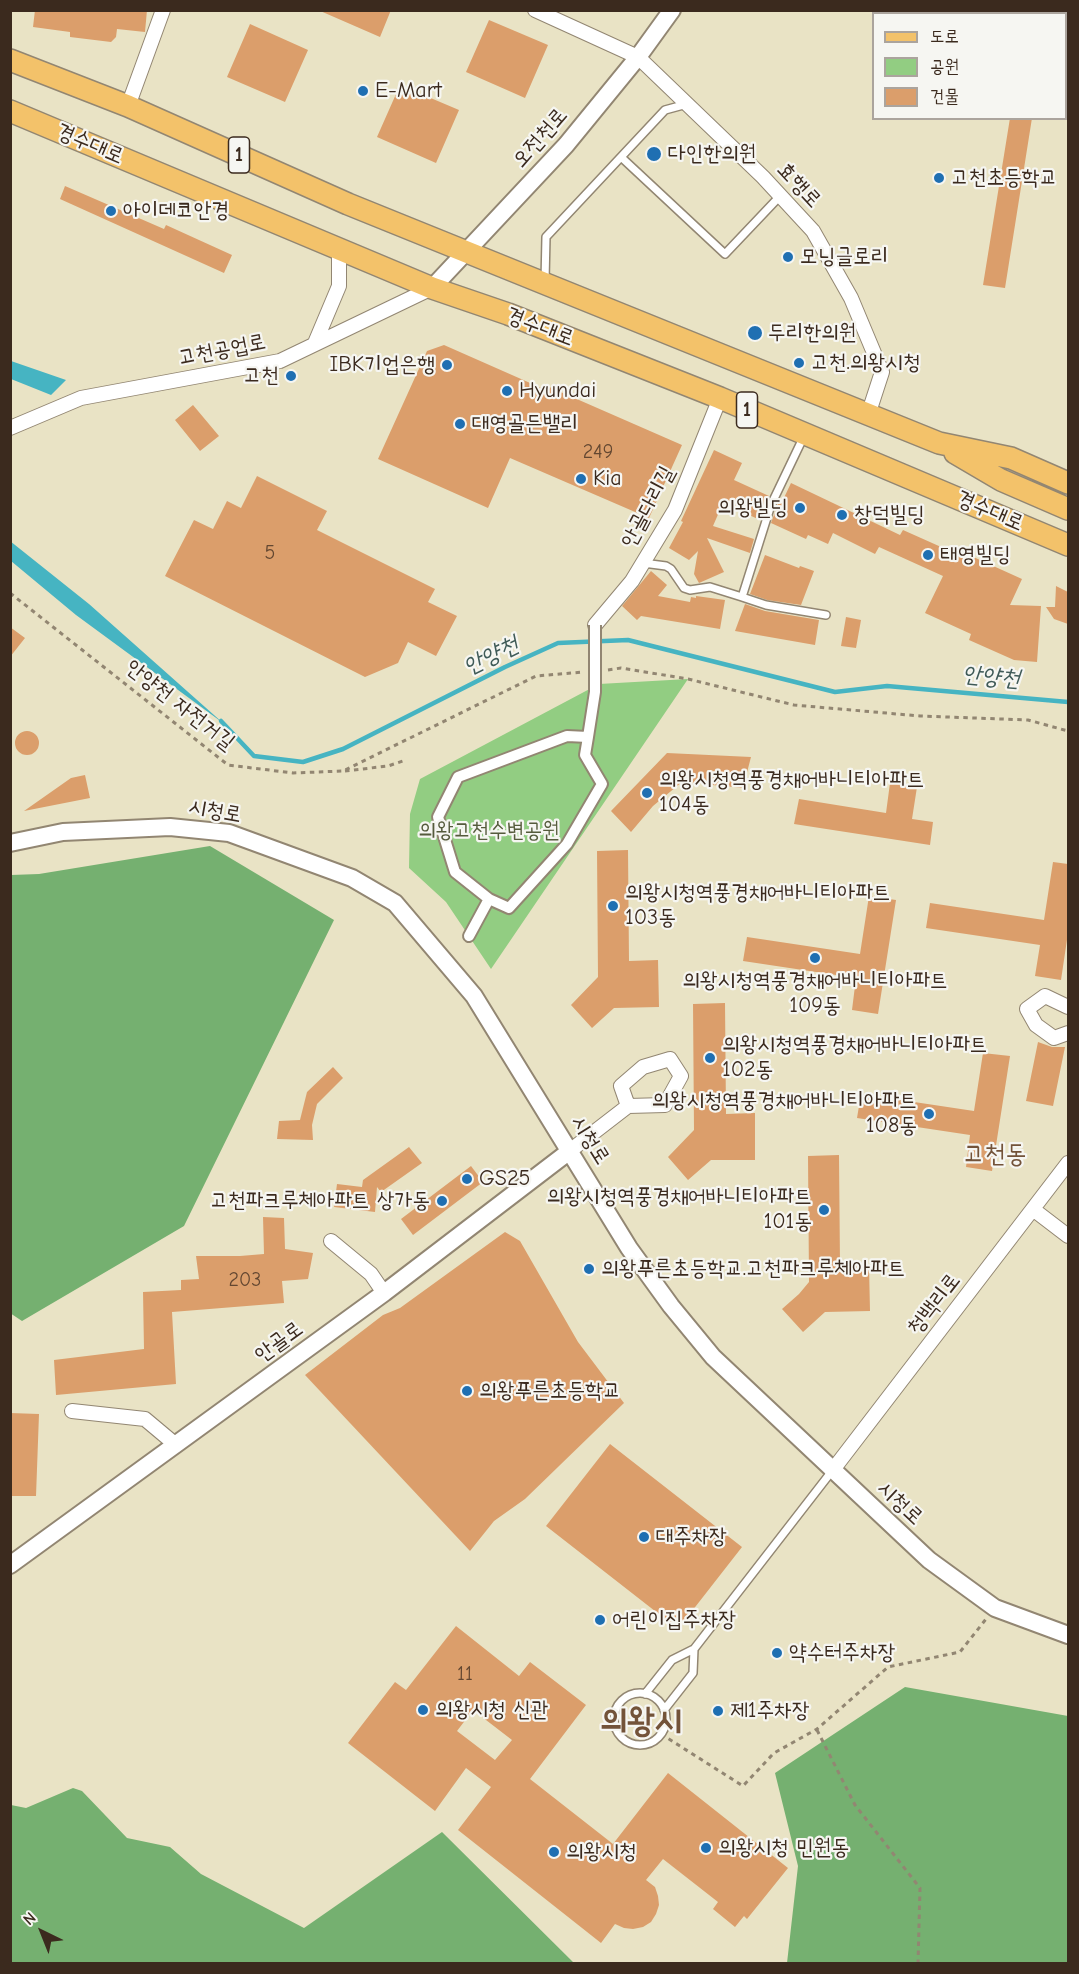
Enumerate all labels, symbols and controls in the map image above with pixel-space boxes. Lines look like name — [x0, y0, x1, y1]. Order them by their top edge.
legend — [872, 12, 1067, 120]
text: 도로 — [930, 26, 959, 47]
text: 공원 — [930, 56, 959, 77]
place label: E-Mart — [375, 78, 442, 104]
marker: E-Mart — [356, 84, 370, 98]
text: 건물 — [930, 86, 959, 107]
street label: 오전천로 — [507, 103, 573, 173]
street label: 경수대로 — [52, 118, 128, 170]
road number: 1 — [228, 137, 250, 173]
place label: 다인한의원 — [668, 141, 757, 167]
marker: 다인한의원 — [645, 145, 663, 163]
street label: 효행로 — [771, 157, 827, 213]
place label: 고천초등학교 — [951, 165, 1057, 191]
marker: 고천초등학교 — [932, 171, 946, 185]
place label: 아이데코안경 — [123, 198, 229, 224]
marker: 아이데코안경 — [104, 204, 118, 218]
place label: 모닝글로리 — [800, 244, 889, 270]
marker: 모닝글로리 — [781, 250, 795, 264]
street label: 경수대로 — [502, 302, 578, 352]
place label: 두리한의원 — [768, 320, 857, 346]
marker: 두리한의원 — [746, 324, 764, 342]
street label: 고천공업로 — [176, 329, 268, 371]
place label: 고천.의왕시청 — [811, 350, 921, 376]
place label: IBK기업은행 — [330, 352, 435, 378]
marker: 고천.의왕시청 — [792, 356, 806, 370]
marker: IBK기업은행 — [440, 358, 454, 372]
place label: 고천 — [244, 363, 279, 389]
marker: 고천 — [284, 369, 298, 383]
place label: Hyundai — [519, 378, 596, 404]
marker: Hyundai — [500, 384, 514, 398]
road number: 1 — [736, 392, 758, 428]
place label: 대영골든밸리 — [472, 411, 578, 437]
marker: 대영골든밸리 — [453, 417, 467, 431]
house number: 249 — [583, 440, 613, 464]
street label: 안골다리길 — [616, 462, 680, 552]
place label: Kia — [593, 466, 622, 492]
marker: Kia — [574, 472, 588, 486]
street label: 경수대로 — [952, 485, 1028, 537]
place label: 의왕빌딩 — [717, 495, 788, 521]
marker: 의왕빌딩 — [793, 501, 807, 515]
place label: 창덕빌딩 — [854, 502, 925, 528]
marker: 창덕빌딩 — [835, 508, 849, 522]
house number: 5 — [265, 541, 275, 565]
place label: 태영빌딩 — [940, 542, 1011, 568]
marker: 태영빌딩 — [921, 548, 935, 562]
water label: 안양천 — [459, 630, 523, 682]
street label: 안양천 자전거길 — [120, 654, 240, 756]
water label: 안양천 — [961, 660, 1021, 694]
place label: 의왕시청역풍경채어바니티아파트 104동 — [659, 767, 925, 818]
marker: 의왕시청역풍경채어바니티아파트 104동 — [640, 786, 654, 800]
street label: 시청로 — [187, 793, 243, 829]
park label: 의왕고천수변공원 — [418, 818, 560, 844]
place label: 의왕시청역풍경채어바니티아파트 103동 — [625, 880, 891, 932]
marker: 의왕시청역풍경채어바니티아파트 103동 — [606, 899, 620, 913]
marker: 의왕시청역풍경채어바니티아파트 109동 — [808, 951, 822, 965]
place label: 의왕시청역풍경채어바니티아파트 109동 — [682, 968, 948, 1020]
place label: 의왕시청역풍경채어바니티아파트 102동 — [722, 1032, 988, 1084]
marker: 의왕시청역풍경채어바니티아파트 102동 — [703, 1051, 717, 1065]
place label: 의왕시청역풍경채어바니티아파트 108동 — [651, 1088, 917, 1140]
marker: 의왕시청역풍경채어바니티아파트 108동 — [922, 1107, 936, 1121]
street label: 시청로 — [565, 1110, 615, 1170]
district label: 고천동 — [964, 1139, 1026, 1171]
place label: GS25 — [479, 1166, 530, 1192]
marker: GS25 — [460, 1172, 474, 1186]
place label: 의왕시청역풍경채어바니티아파트 101동 — [546, 1184, 812, 1236]
place label: 고천파크루체아파트 상가동 — [210, 1188, 430, 1214]
marker: 고천파크루체아파트 상가동 — [435, 1194, 449, 1208]
marker: 의왕시청역풍경채어바니티아파트 101동 — [817, 1203, 831, 1217]
place label: 의왕푸른초등학교.고천파크루체아파트 — [601, 1256, 905, 1282]
marker: 의왕푸른초등학교.고천파크루체아파트 — [582, 1262, 596, 1276]
house number: 203 — [229, 1268, 261, 1292]
street label: 청백리로 — [902, 1268, 966, 1340]
street label: 안골로 — [250, 1316, 308, 1368]
place label: 의왕푸른초등학교 — [479, 1378, 621, 1404]
marker: 의왕푸른초등학교 — [460, 1384, 474, 1398]
street label: 시청로 — [872, 1475, 928, 1531]
place label: 대주차장 — [656, 1524, 727, 1550]
marker: 대주차장 — [637, 1530, 651, 1544]
place label: 어린이집주차장 — [612, 1607, 736, 1633]
marker: 어린이집주차장 — [593, 1613, 607, 1627]
place label: 약수터주차장 — [789, 1640, 895, 1666]
marker: 약수터주차장 — [770, 1646, 784, 1660]
house number: 11 — [457, 1662, 473, 1686]
place label: 의왕시청 신관 — [435, 1697, 549, 1723]
place label: 제1주차장 — [730, 1698, 810, 1724]
district label: 의왕시 — [600, 1701, 682, 1741]
marker: 의왕시청 신관 — [416, 1703, 430, 1717]
marker: 제1주차장 — [711, 1704, 725, 1718]
place label: 의왕시청 민원동 — [718, 1835, 849, 1861]
place label: 의왕시청 — [566, 1839, 637, 1865]
marker: 의왕시청 민원동 — [699, 1841, 713, 1855]
marker: 의왕시청 — [547, 1845, 561, 1859]
north arrow — [12, 1902, 72, 1962]
text: N — [20, 1909, 40, 1929]

